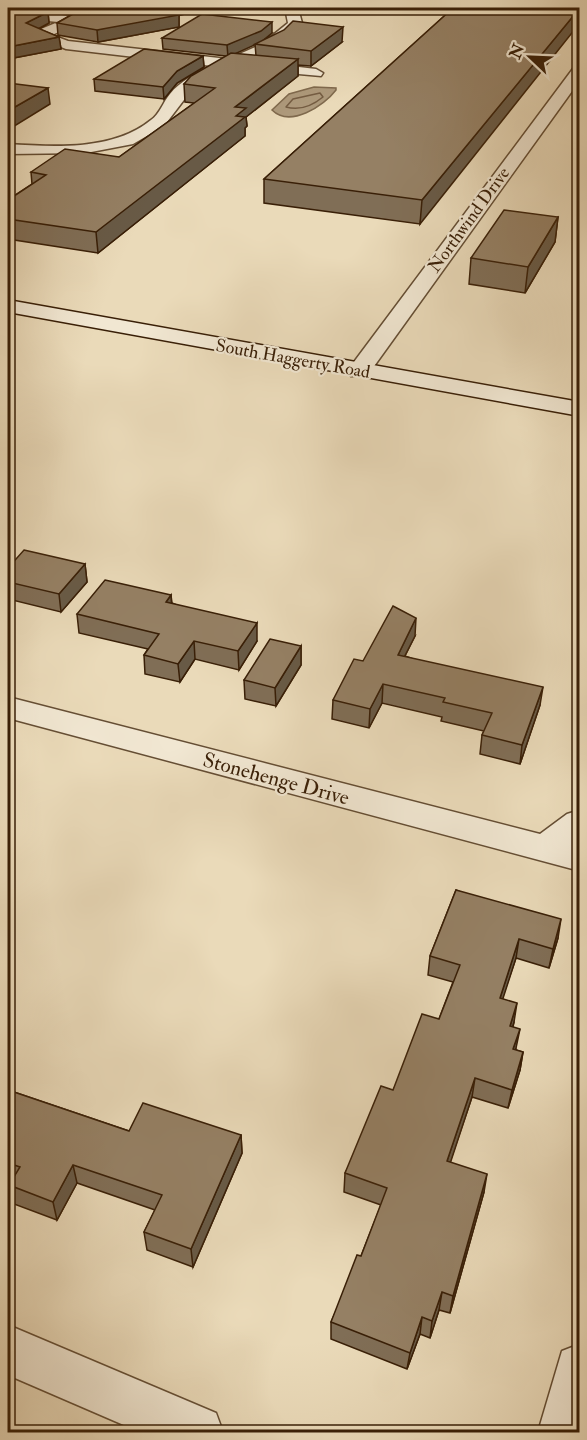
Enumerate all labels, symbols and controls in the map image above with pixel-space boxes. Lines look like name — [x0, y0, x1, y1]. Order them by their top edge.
north arrow — [500, 27, 560, 87]
text: N — [505, 40, 529, 63]
street label: Northwind Drive — [423, 162, 515, 277]
street label: South Haggerty Road — [214, 334, 372, 384]
street label: Stonehenge Drive — [200, 747, 352, 812]

